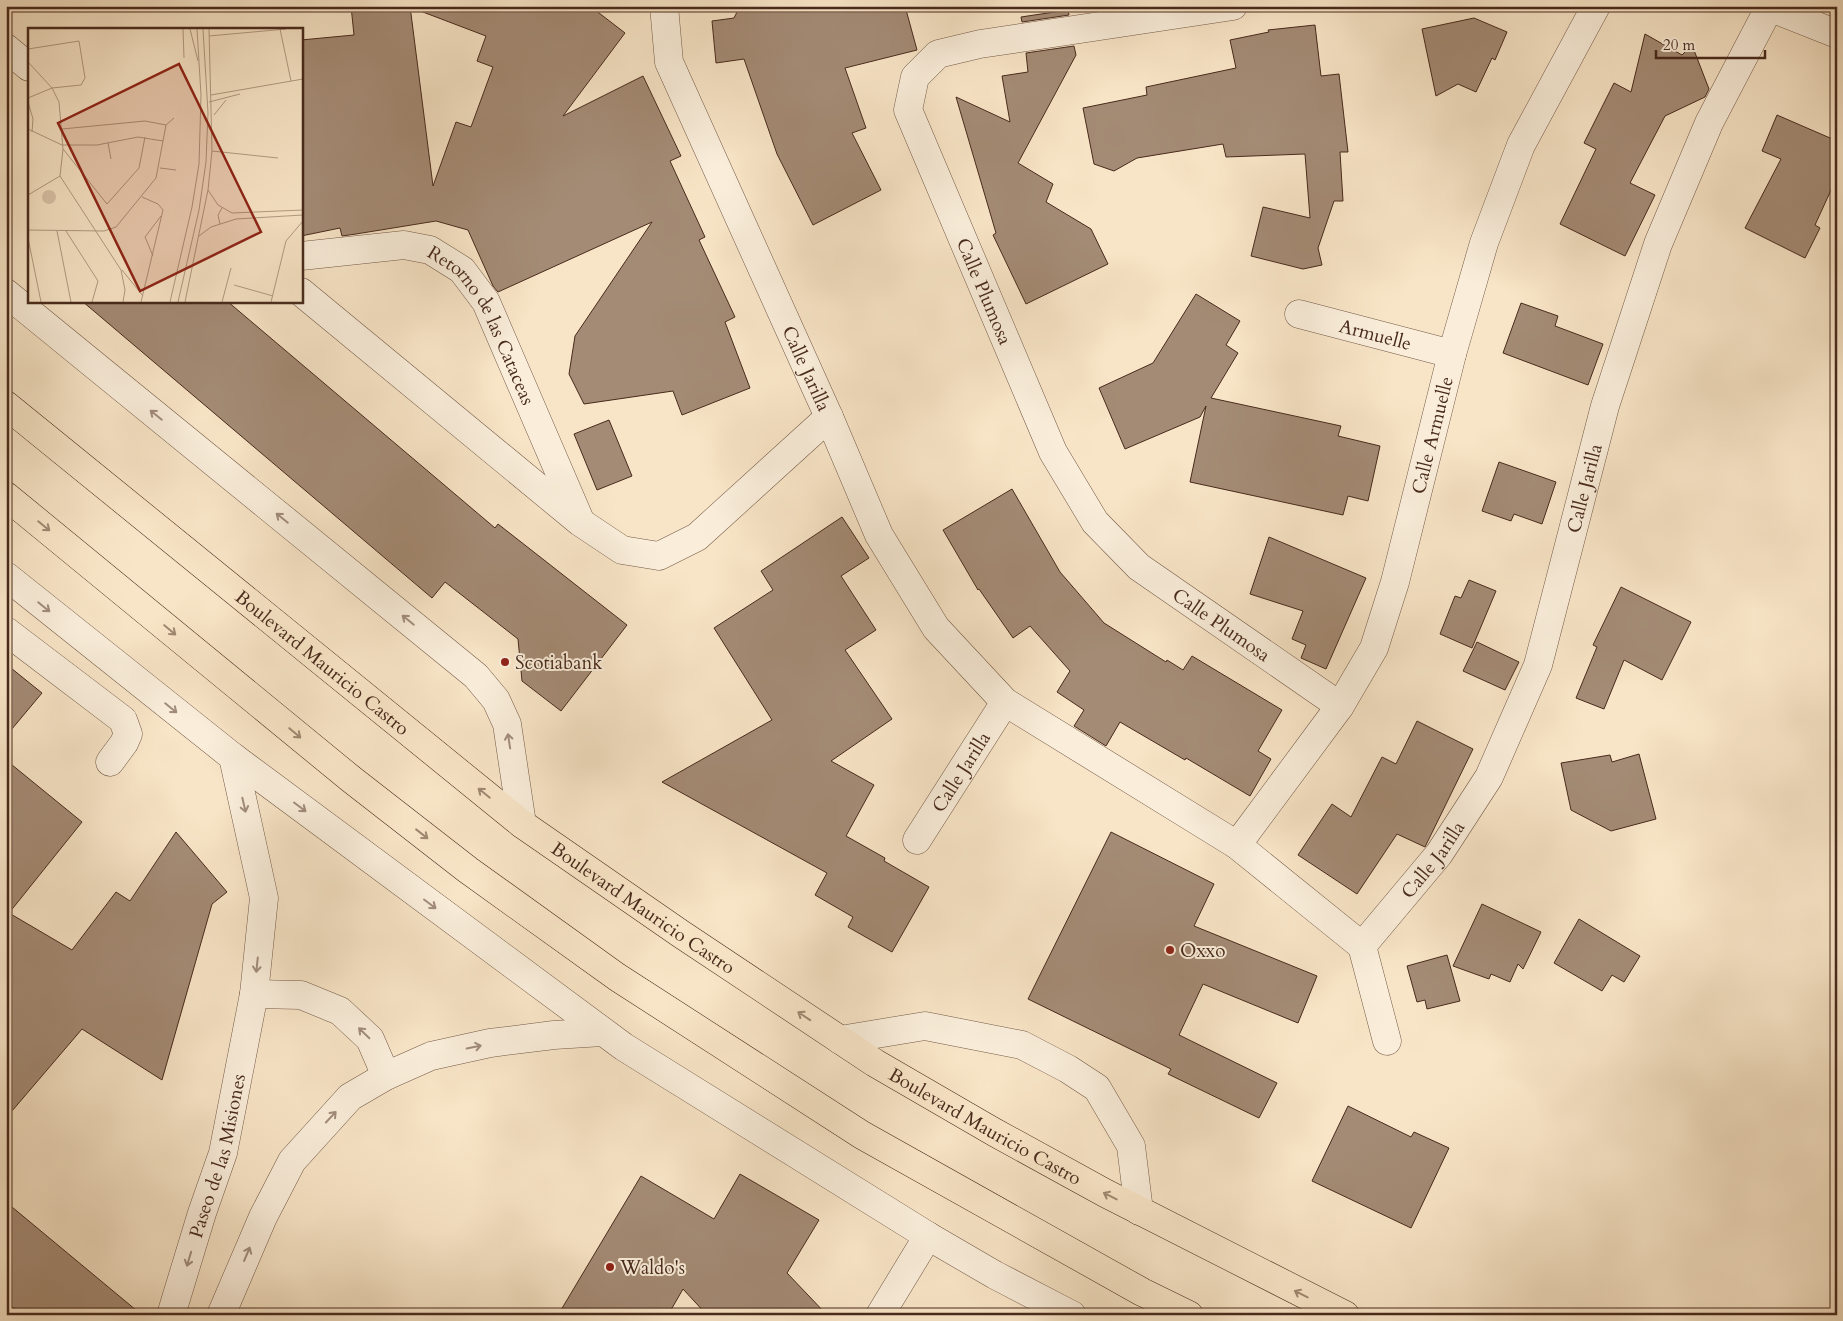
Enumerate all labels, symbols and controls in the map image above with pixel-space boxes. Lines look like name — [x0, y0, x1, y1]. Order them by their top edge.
inset map — [28, 28, 302, 302]
scale bar — [1656, 28, 1764, 60]
text: 20 m — [1663, 35, 1695, 55]
street label: Calle Plumosa — [950, 234, 1018, 349]
street label: Retorno de las Cataceas — [422, 240, 541, 409]
street label: Armuelle — [1336, 313, 1414, 357]
street label: Calle Jarilla — [776, 322, 837, 415]
street label: Calle Armuelle — [1406, 374, 1460, 497]
one-way arrow — [150, 410, 163, 421]
street label: Calle Jarilla — [1561, 441, 1609, 536]
one-way arrow — [276, 512, 289, 523]
one-way arrow — [37, 521, 50, 532]
street label: Calle Plumosa — [1167, 582, 1275, 668]
street label: Boulevard Mauricio Castro — [229, 584, 415, 742]
one-way arrow — [37, 601, 50, 612]
one-way arrow — [402, 615, 415, 626]
one-way arrow — [163, 624, 176, 635]
place label: Scotiabank — [515, 650, 603, 676]
marker: Scotiabank — [499, 656, 511, 668]
one-way arrow — [164, 703, 177, 714]
one-way arrow — [288, 727, 301, 738]
street label: Calle Jarilla — [926, 727, 997, 818]
one-way arrow — [504, 733, 514, 749]
one-way arrow — [478, 788, 491, 799]
one-way arrow — [240, 796, 249, 812]
one-way arrow — [293, 802, 306, 813]
street label: Calle Jarilla — [1395, 816, 1471, 904]
one-way arrow — [415, 829, 428, 840]
street label: Boulevard Mauricio Castro — [546, 836, 740, 980]
one-way arrow — [423, 899, 436, 910]
place label: Oxxo — [1180, 938, 1226, 964]
marker: Oxxo — [1164, 944, 1176, 956]
one-way arrow — [252, 956, 261, 972]
one-way arrow — [797, 1011, 811, 1021]
one-way arrow — [357, 1027, 370, 1039]
one-way arrow — [466, 1042, 482, 1051]
street label: Boulevard Mauricio Castro — [884, 1062, 1086, 1192]
street label: Paseo de las Misiones — [183, 1072, 252, 1241]
one-way arrow — [325, 1111, 337, 1123]
one-way arrow — [1103, 1191, 1118, 1200]
one-way arrow — [242, 1247, 252, 1262]
one-way arrow — [183, 1250, 193, 1266]
place label: Waldo's — [619, 1255, 685, 1281]
marker: Waldo's — [604, 1261, 616, 1273]
one-way arrow — [1294, 1289, 1309, 1298]

